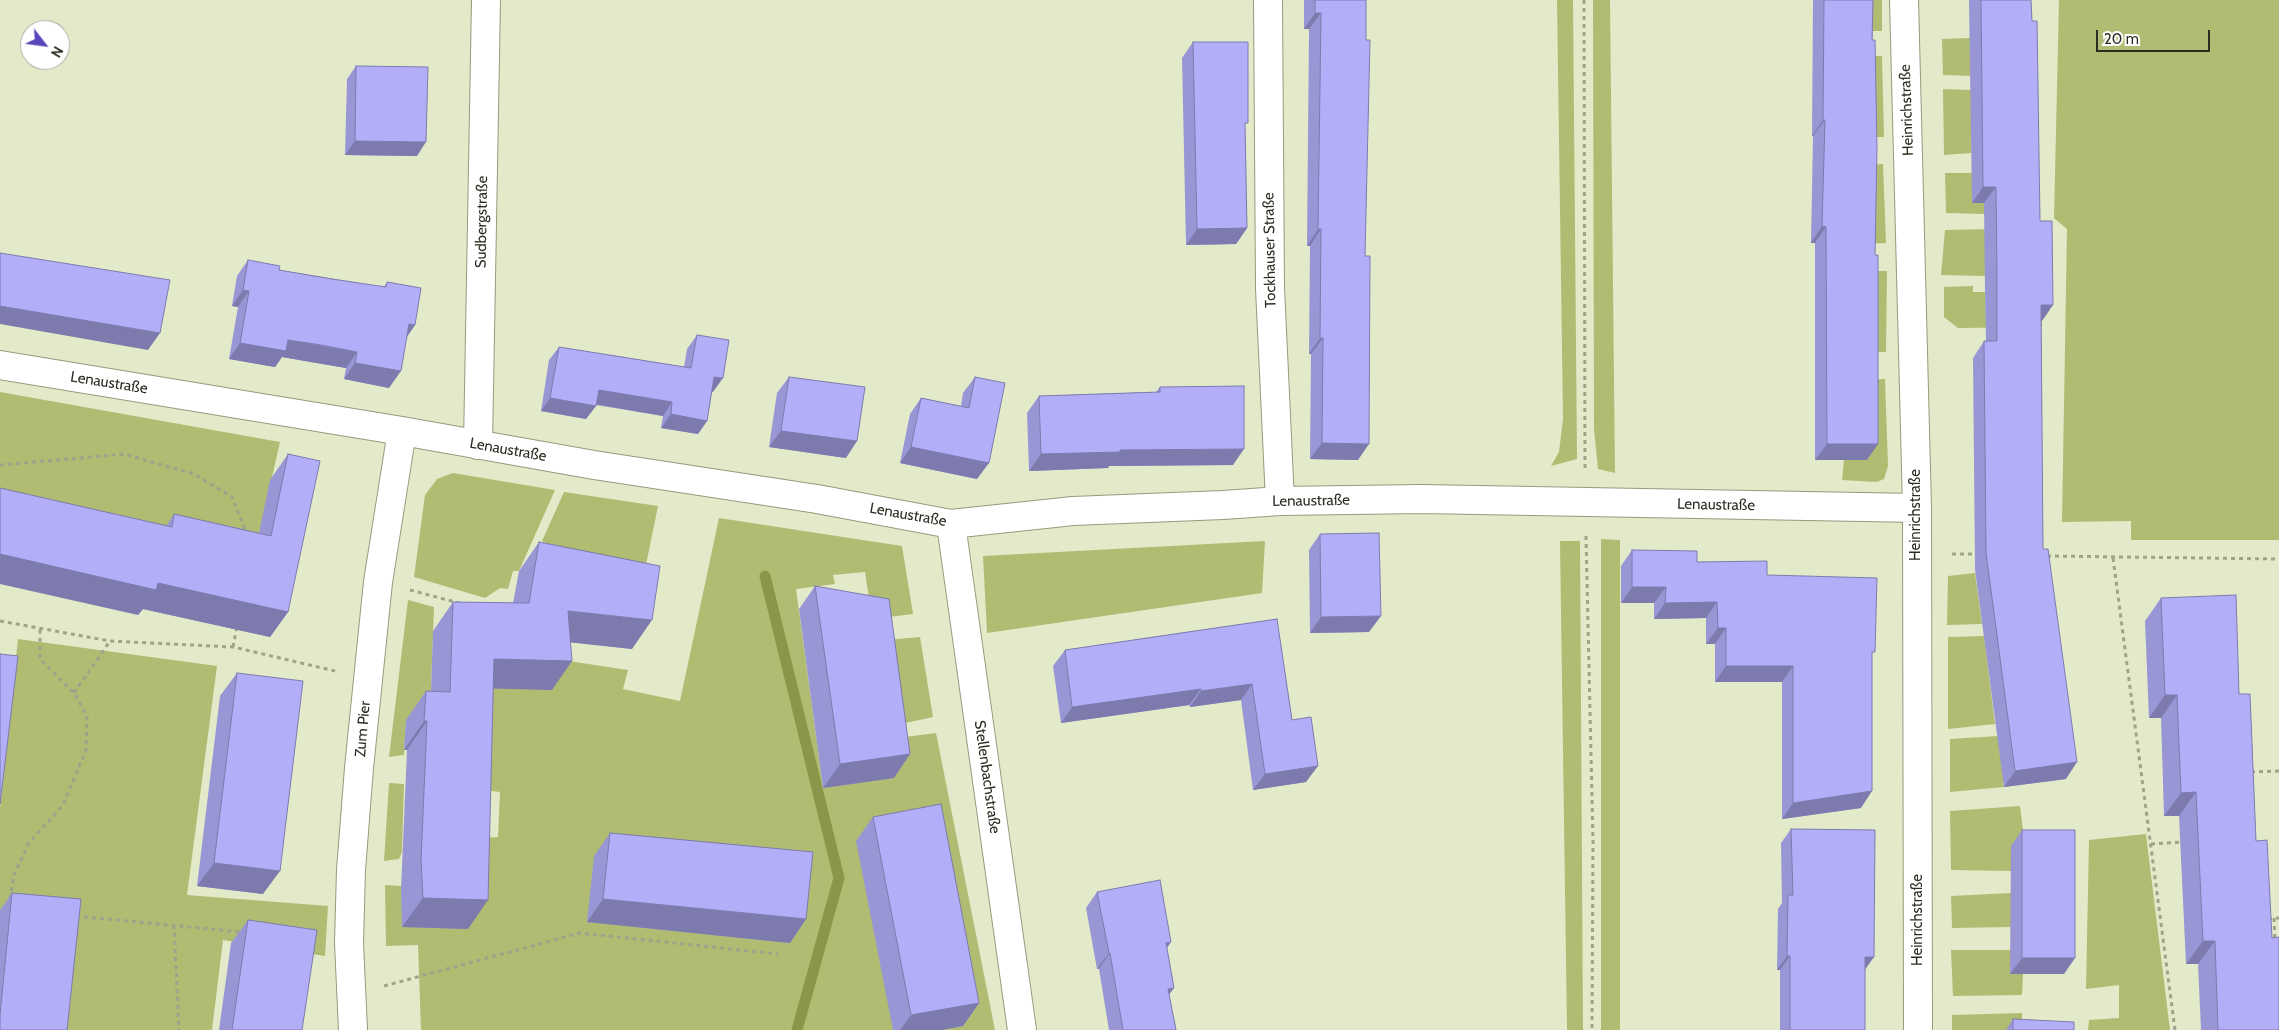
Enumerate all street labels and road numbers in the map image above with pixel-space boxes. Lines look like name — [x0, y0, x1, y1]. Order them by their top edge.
street label: Heinrichstraße — [1896, 64, 1918, 156]
street label: Sudbergstraße — [472, 176, 492, 268]
street label: Tockhauser Straße — [1260, 192, 1280, 308]
street label: Lenaustraße — [69, 368, 149, 398]
street label: Lenaustraße — [468, 434, 548, 466]
street label: Heinrichstraße — [1907, 469, 1925, 561]
street label: Lenaustraße — [1272, 491, 1350, 511]
street label: Lenaustraße — [1677, 495, 1755, 515]
street label: Lenaustraße — [868, 499, 948, 531]
street label: Zum Pier — [352, 700, 374, 758]
street label: Stellenbachstraße — [970, 719, 1004, 835]
street label: Heinrichstraße — [1909, 874, 1927, 966]

